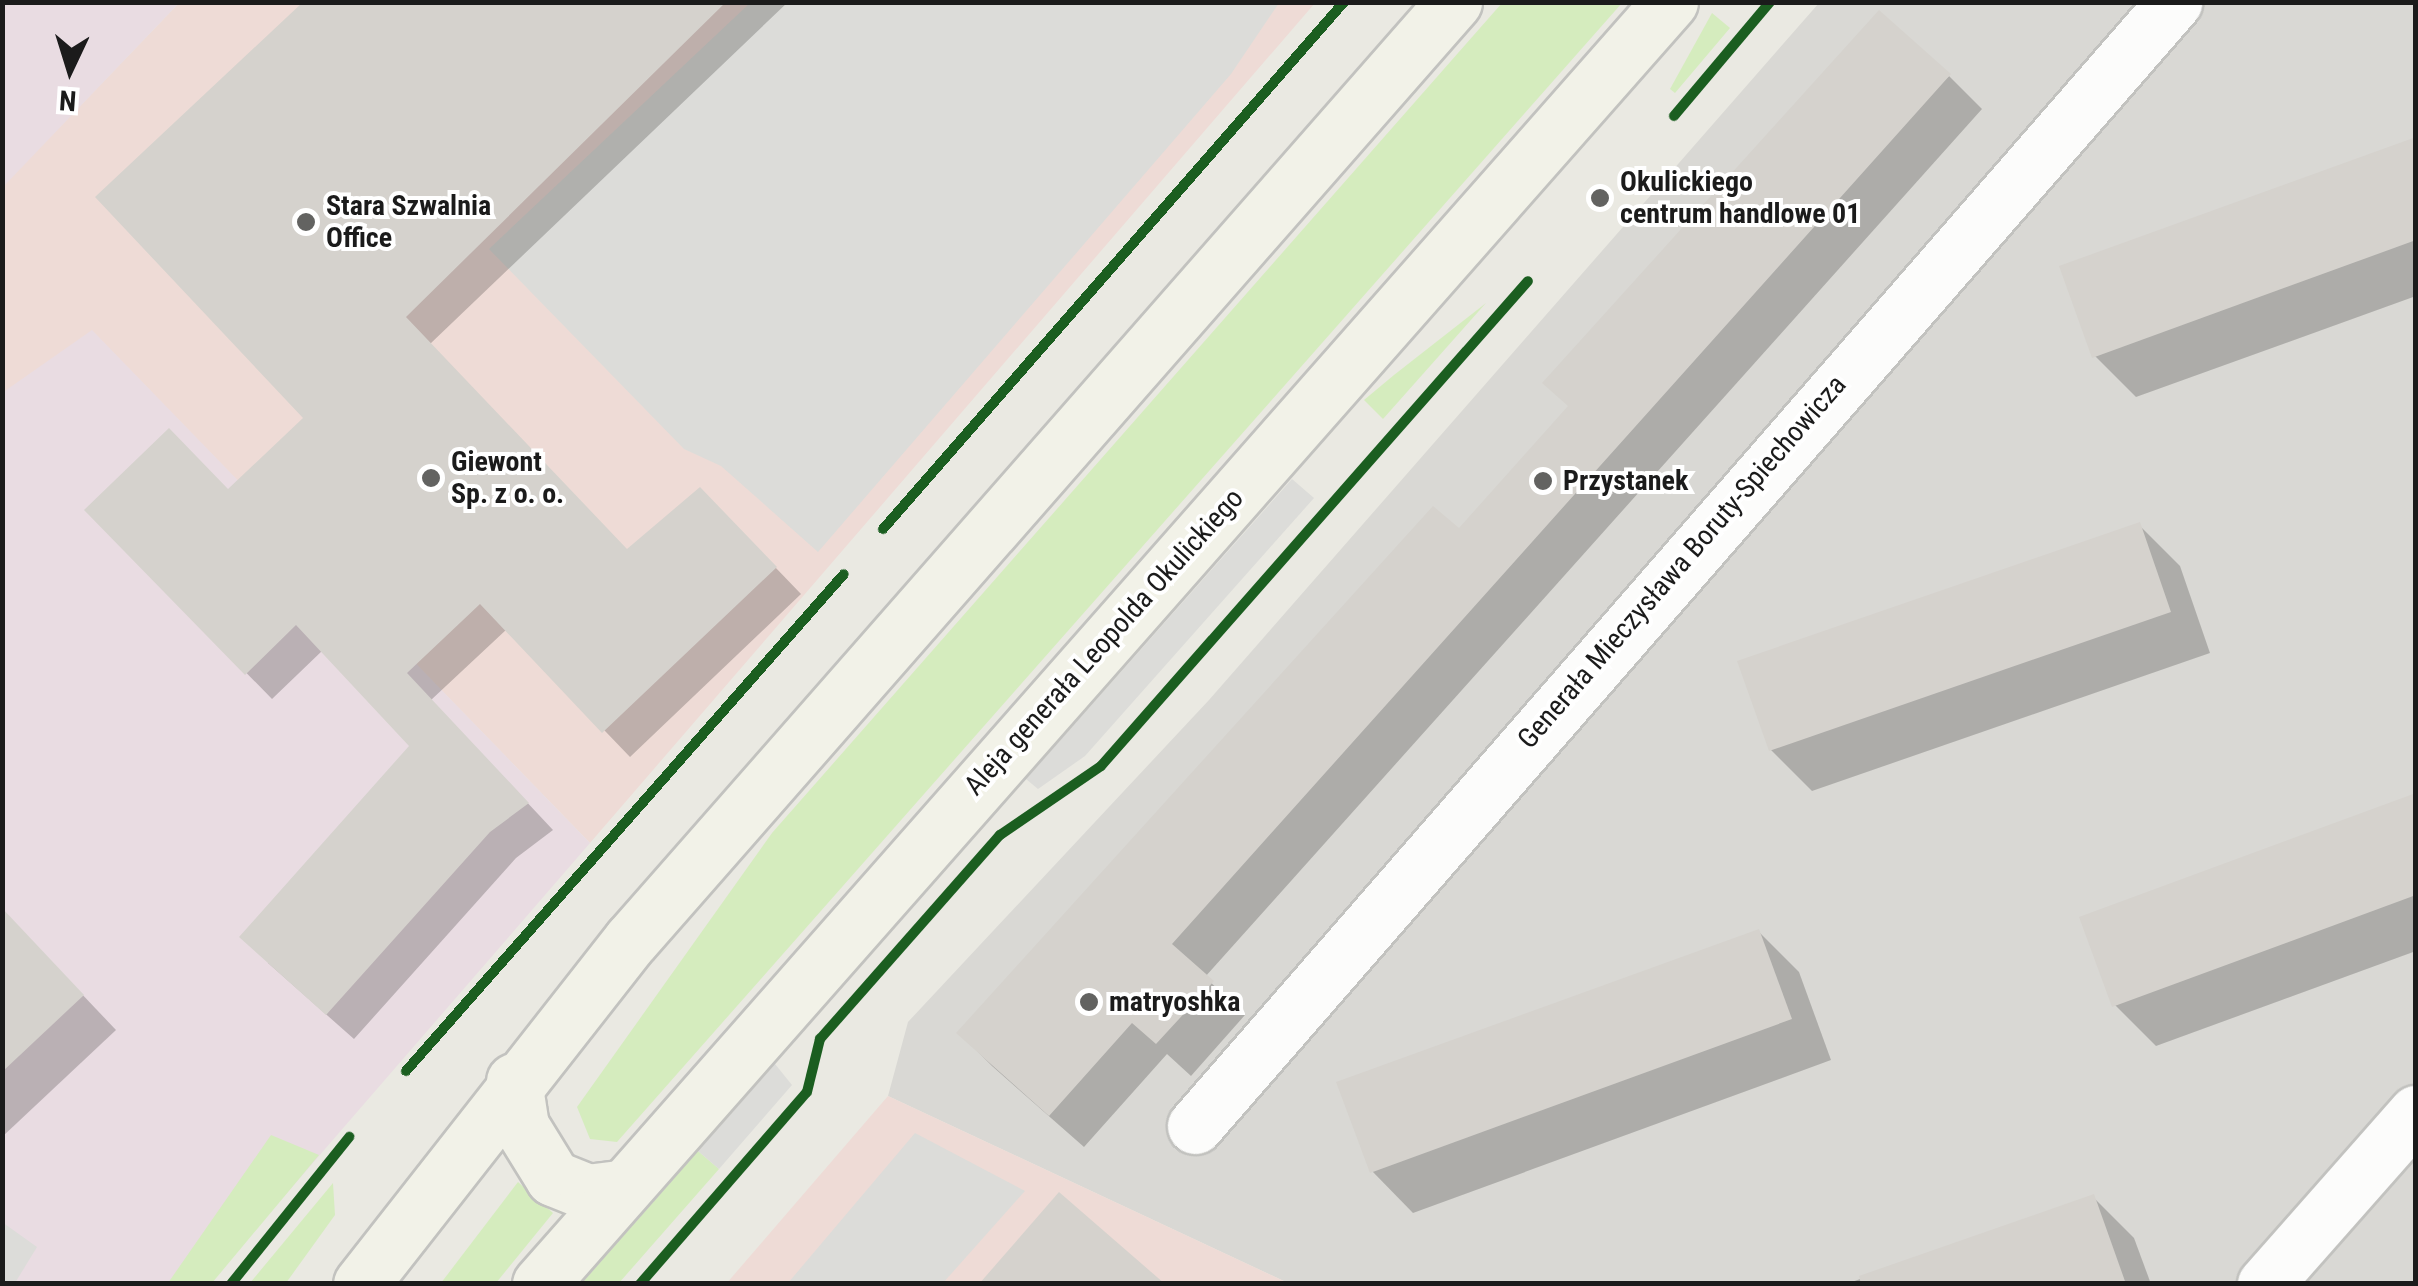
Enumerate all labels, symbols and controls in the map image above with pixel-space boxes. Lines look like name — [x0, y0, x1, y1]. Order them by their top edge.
north arrow — [20, 20, 120, 120]
text: N — [58, 83, 78, 117]
place label: Okulickiego centrum handlowe 01 — [1620, 165, 1860, 231]
marker: Okulickiego centrum handlowe 01 — [1589, 187, 1611, 209]
place label: Stara Szwalnia Office — [326, 189, 491, 255]
marker: Stara Szwalnia Office — [295, 211, 317, 233]
street label: Generała Mieczysława Boruty-Spiechowicza — [1511, 369, 1853, 755]
place label: Giewont Sp. z o. o. — [451, 445, 564, 511]
place label: Przystanek — [1563, 464, 1688, 498]
marker: Giewont Sp. z o. o. — [420, 467, 442, 489]
marker: Przystanek — [1532, 470, 1554, 492]
street label: Aleja generała Leopolda Okulickiego — [957, 482, 1251, 802]
place label: matryoshka — [1109, 985, 1240, 1019]
marker: matryoshka — [1078, 991, 1100, 1013]

